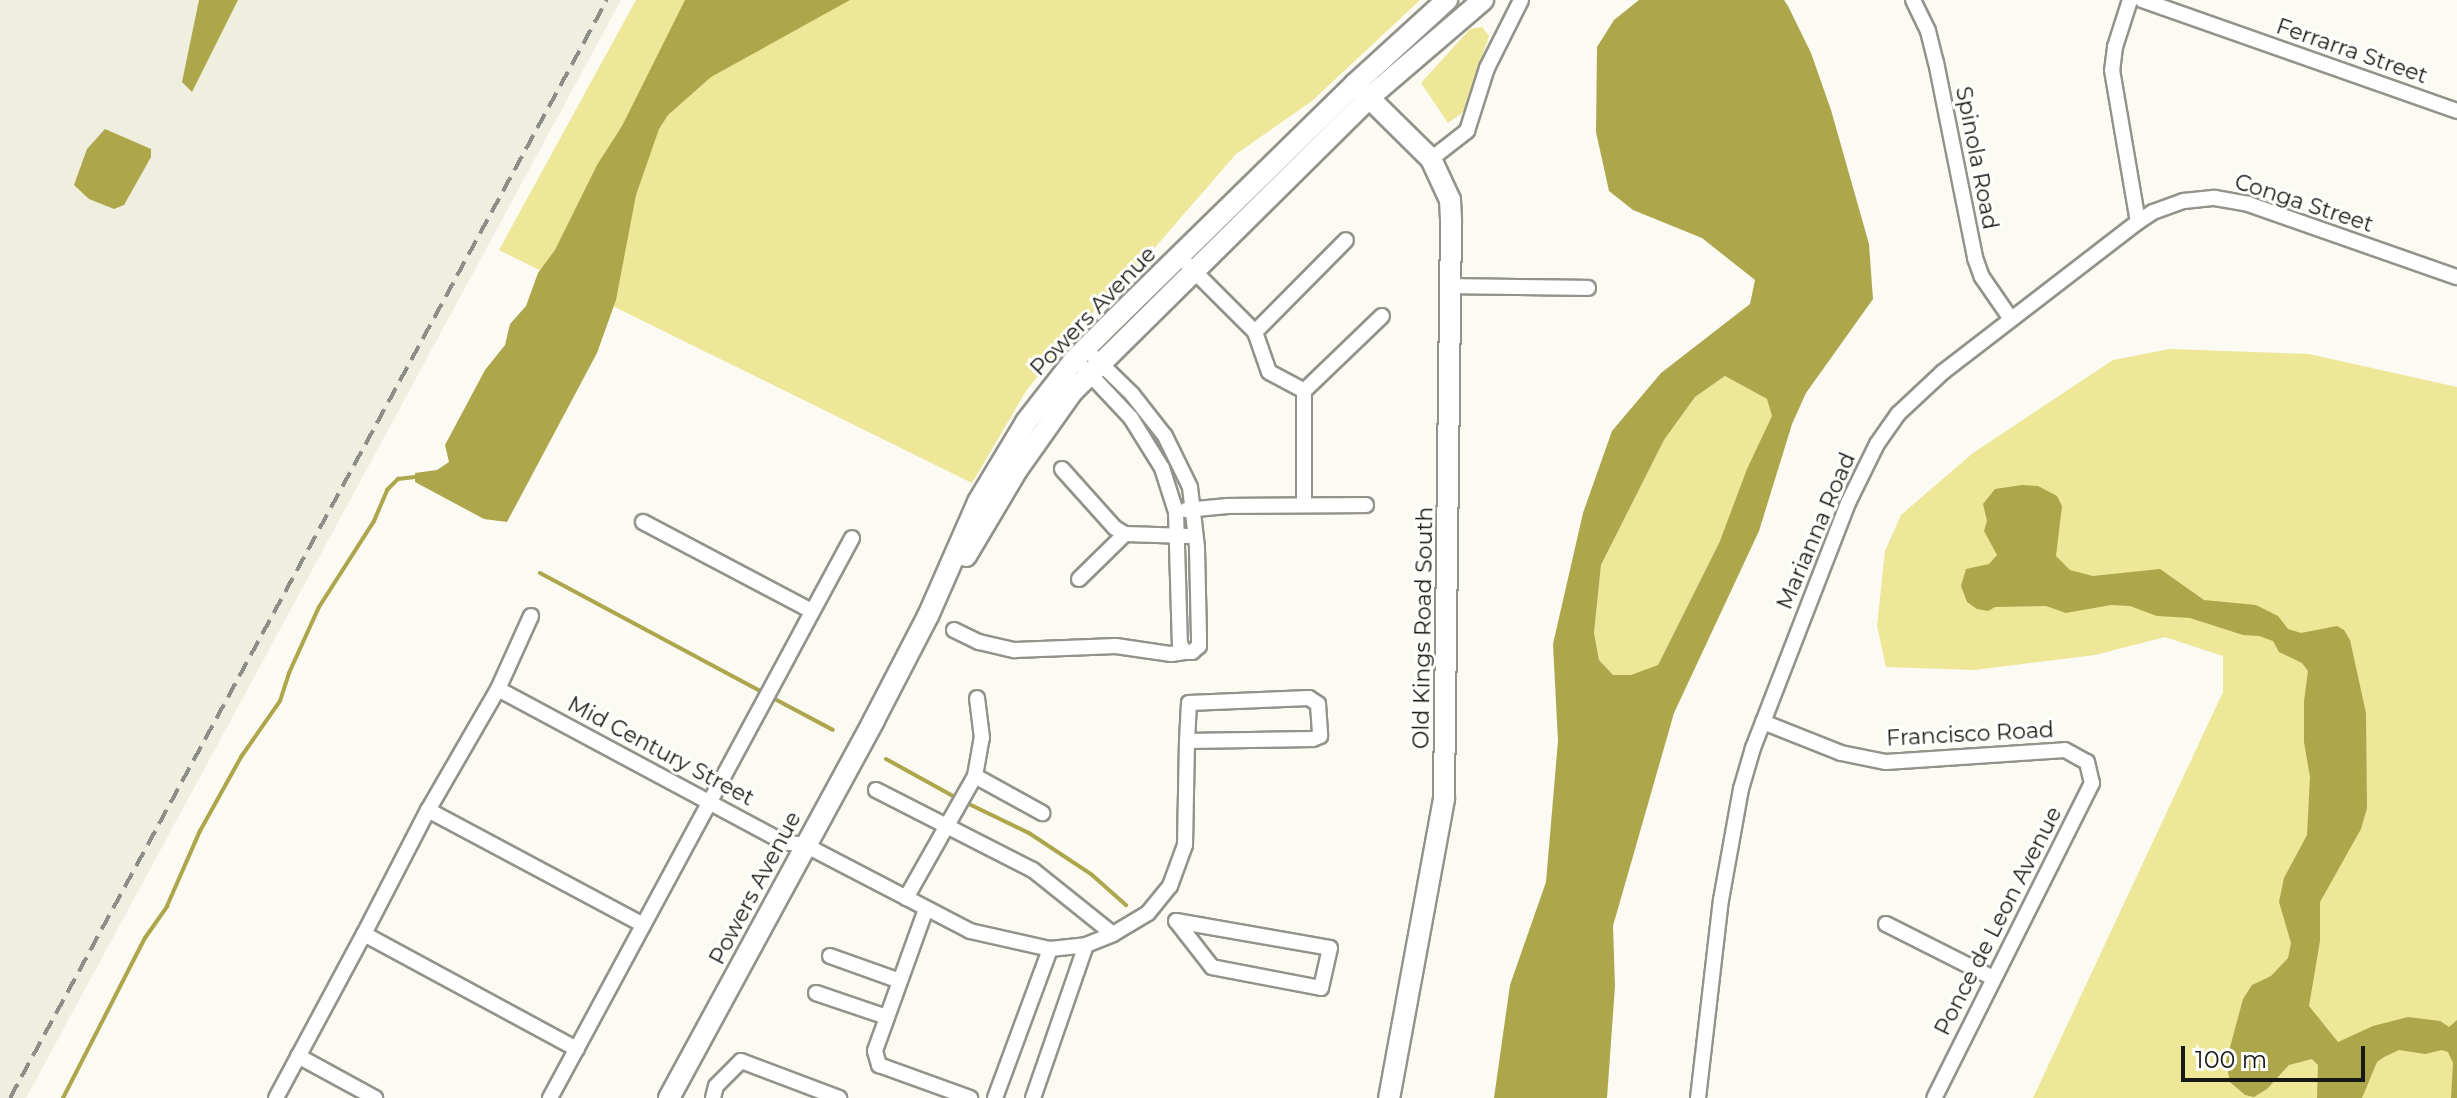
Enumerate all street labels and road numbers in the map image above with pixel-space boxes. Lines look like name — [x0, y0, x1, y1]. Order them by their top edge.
street label: Ferrarra Street — [2273, 13, 2431, 89]
street label: Spinola Road — [1950, 84, 2004, 232]
street label: Conga Street — [2231, 168, 2377, 238]
street label: Powers Avenue — [1025, 241, 1161, 381]
street label: Marianna Road — [1771, 449, 1861, 613]
street label: Old Kings Road South — [1408, 507, 1438, 749]
street label: Mid Century Street — [563, 691, 759, 811]
street label: Francisco Road — [1886, 716, 2054, 752]
street label: Ponce de Leon Avenue — [1929, 802, 2067, 1040]
street label: Powers Avenue — [704, 807, 806, 969]

